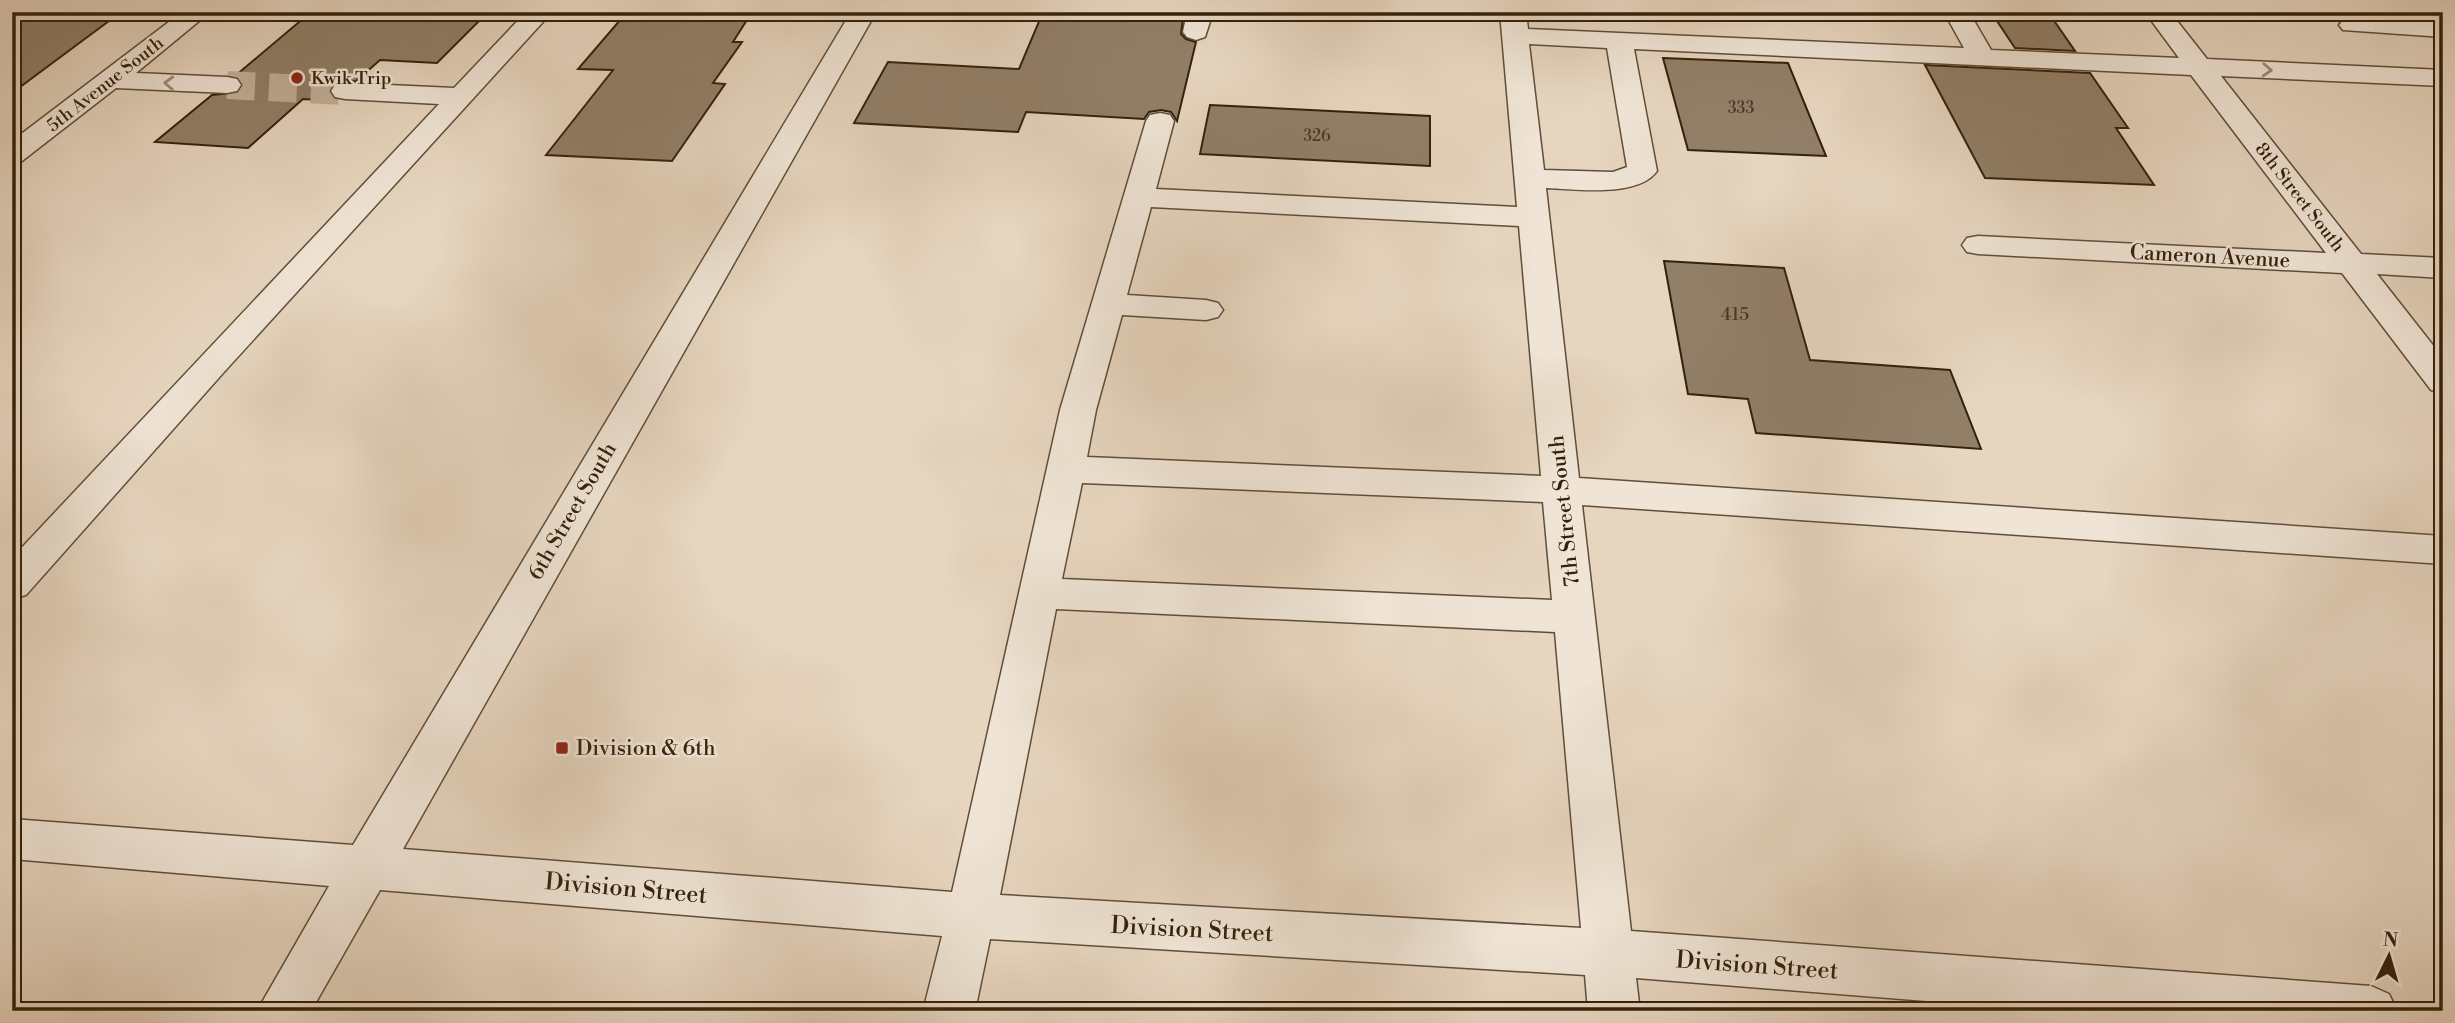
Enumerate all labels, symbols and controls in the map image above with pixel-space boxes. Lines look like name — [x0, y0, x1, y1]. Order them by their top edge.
street label: 5th Avenue South — [42, 31, 169, 137]
one-way arrow — [2261, 62, 2272, 77]
place label: Kwik Trip — [311, 67, 391, 90]
marker: Kwik Trip — [289, 70, 305, 86]
one-way arrow — [163, 75, 174, 90]
house number: 333 — [1728, 98, 1754, 118]
house number: 326 — [1303, 126, 1331, 146]
street label: 8th Street South — [2250, 138, 2350, 257]
street label: Cameron Avenue — [2129, 240, 2291, 274]
house number: 415 — [1721, 303, 1749, 326]
street label: 7th Street South — [1544, 433, 1586, 588]
street label: 6th Street South — [523, 438, 623, 585]
place label: Division & 6th — [576, 736, 716, 762]
marker: Division & 6th — [554, 740, 570, 756]
street label: Division Street — [544, 867, 709, 911]
street label: Division Street — [1110, 911, 1275, 949]
north arrow — [2354, 922, 2424, 992]
text: N — [2382, 927, 2399, 953]
street label: Division Street — [1675, 945, 1840, 987]

